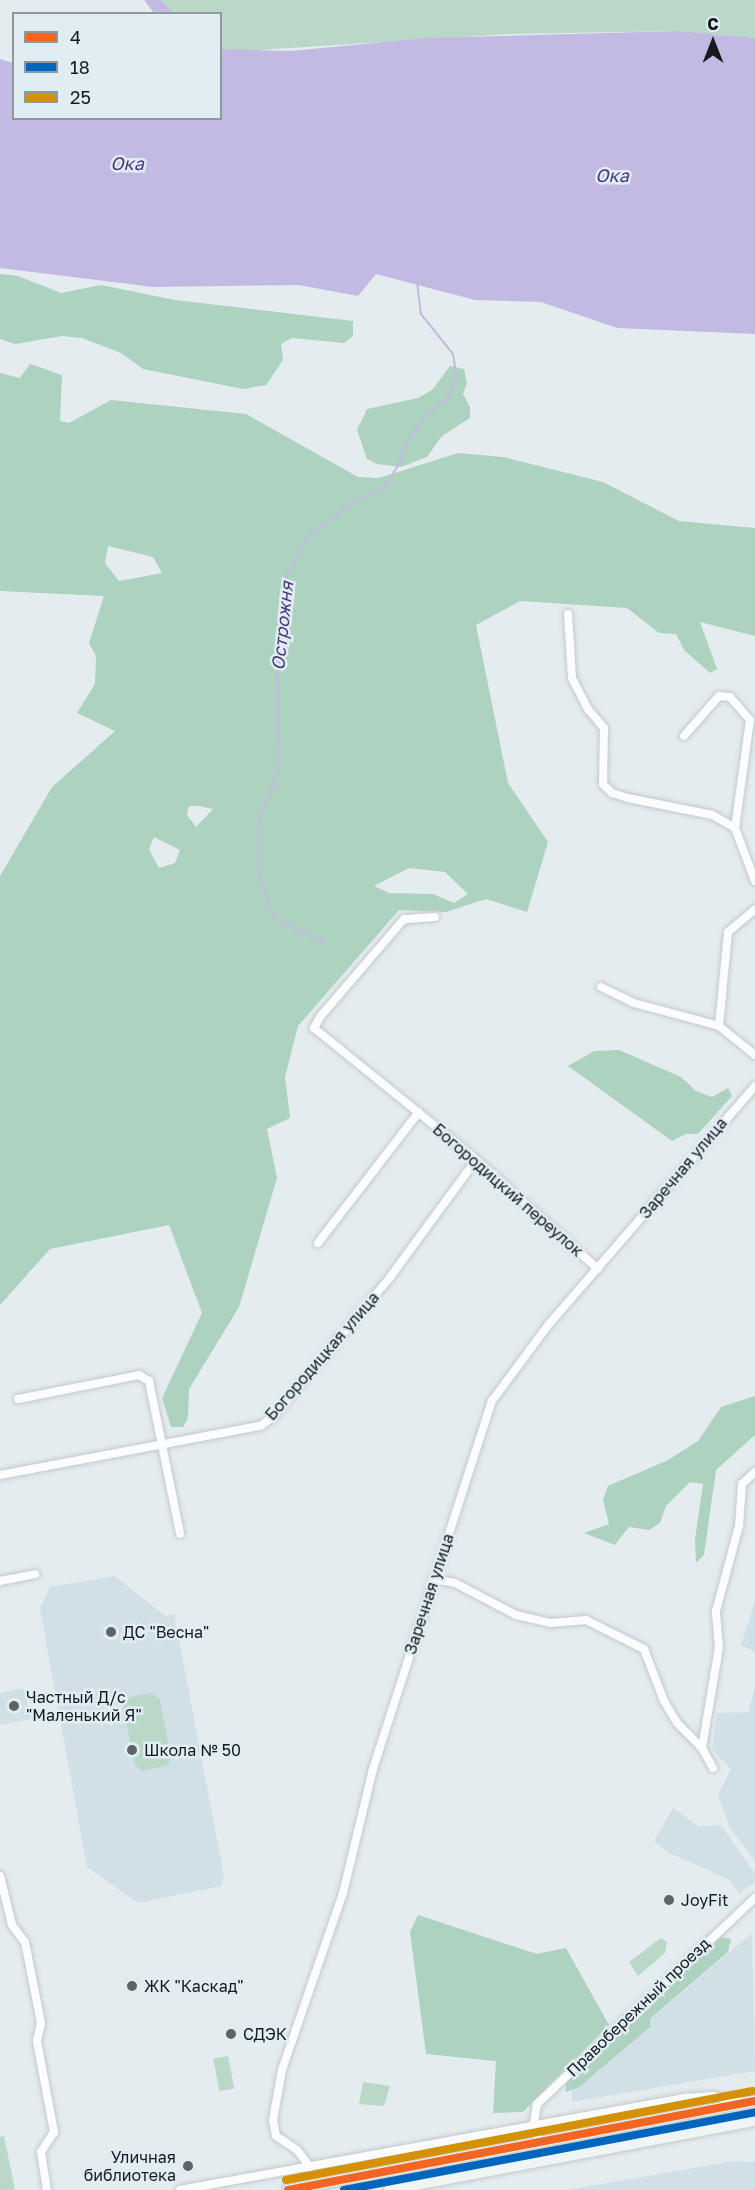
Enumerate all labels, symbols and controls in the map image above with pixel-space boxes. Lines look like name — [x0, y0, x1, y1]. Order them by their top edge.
legend — [12, 12, 222, 120]
north arrow — [683, 12, 743, 72]
text: С — [707, 14, 719, 34]
text: 4 — [70, 26, 81, 48]
text: 18 — [70, 56, 90, 78]
text: 25 — [70, 86, 91, 108]
water label: Ока — [110, 152, 144, 174]
water label: Ока — [595, 164, 629, 186]
water label: Острожня — [267, 581, 297, 671]
street label: Заречная улица — [635, 1114, 731, 1222]
street label: Богородицкий переулок — [429, 1119, 587, 1261]
street label: Богородицкая улица — [261, 1288, 383, 1424]
street label: Заречная улица — [400, 1531, 458, 1657]
place label: ДС "Весна" — [123, 1622, 209, 1642]
marker: ДС "Весна" — [104, 1625, 118, 1639]
place label: Частный Д/с "Маленький Я" — [26, 1687, 142, 1725]
marker: Частный Д/с "Маленький Я" — [7, 1699, 21, 1713]
place label: Школа № 50 — [144, 1740, 241, 1760]
marker: Школа № 50 — [125, 1743, 139, 1757]
place label: JoyFit — [681, 1890, 728, 1910]
marker: JoyFit — [662, 1893, 676, 1907]
street label: Правобережный проезд — [562, 1934, 714, 2080]
place label: ЖК "Каскад" — [144, 1976, 244, 1996]
marker: ЖК "Каскад" — [125, 1979, 139, 1993]
place label: СДЭК — [243, 2024, 287, 2044]
marker: СДЭК — [224, 2027, 238, 2041]
place label: Уличная библиотека — [84, 2147, 176, 2185]
marker: Уличная библиотека — [181, 2159, 195, 2173]

